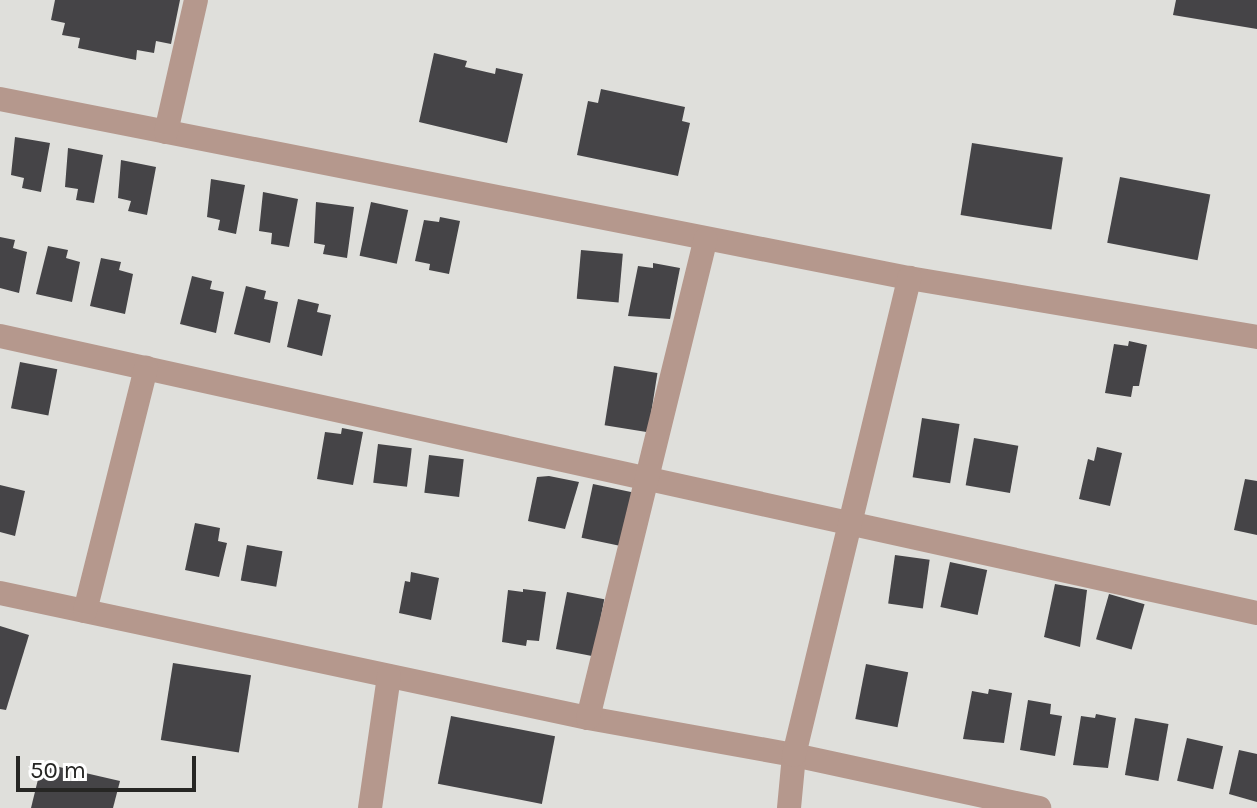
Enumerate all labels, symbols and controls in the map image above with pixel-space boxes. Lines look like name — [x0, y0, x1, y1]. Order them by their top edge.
scale bar — [20, 740, 200, 790]
text: 50 m — [30, 756, 86, 784]

